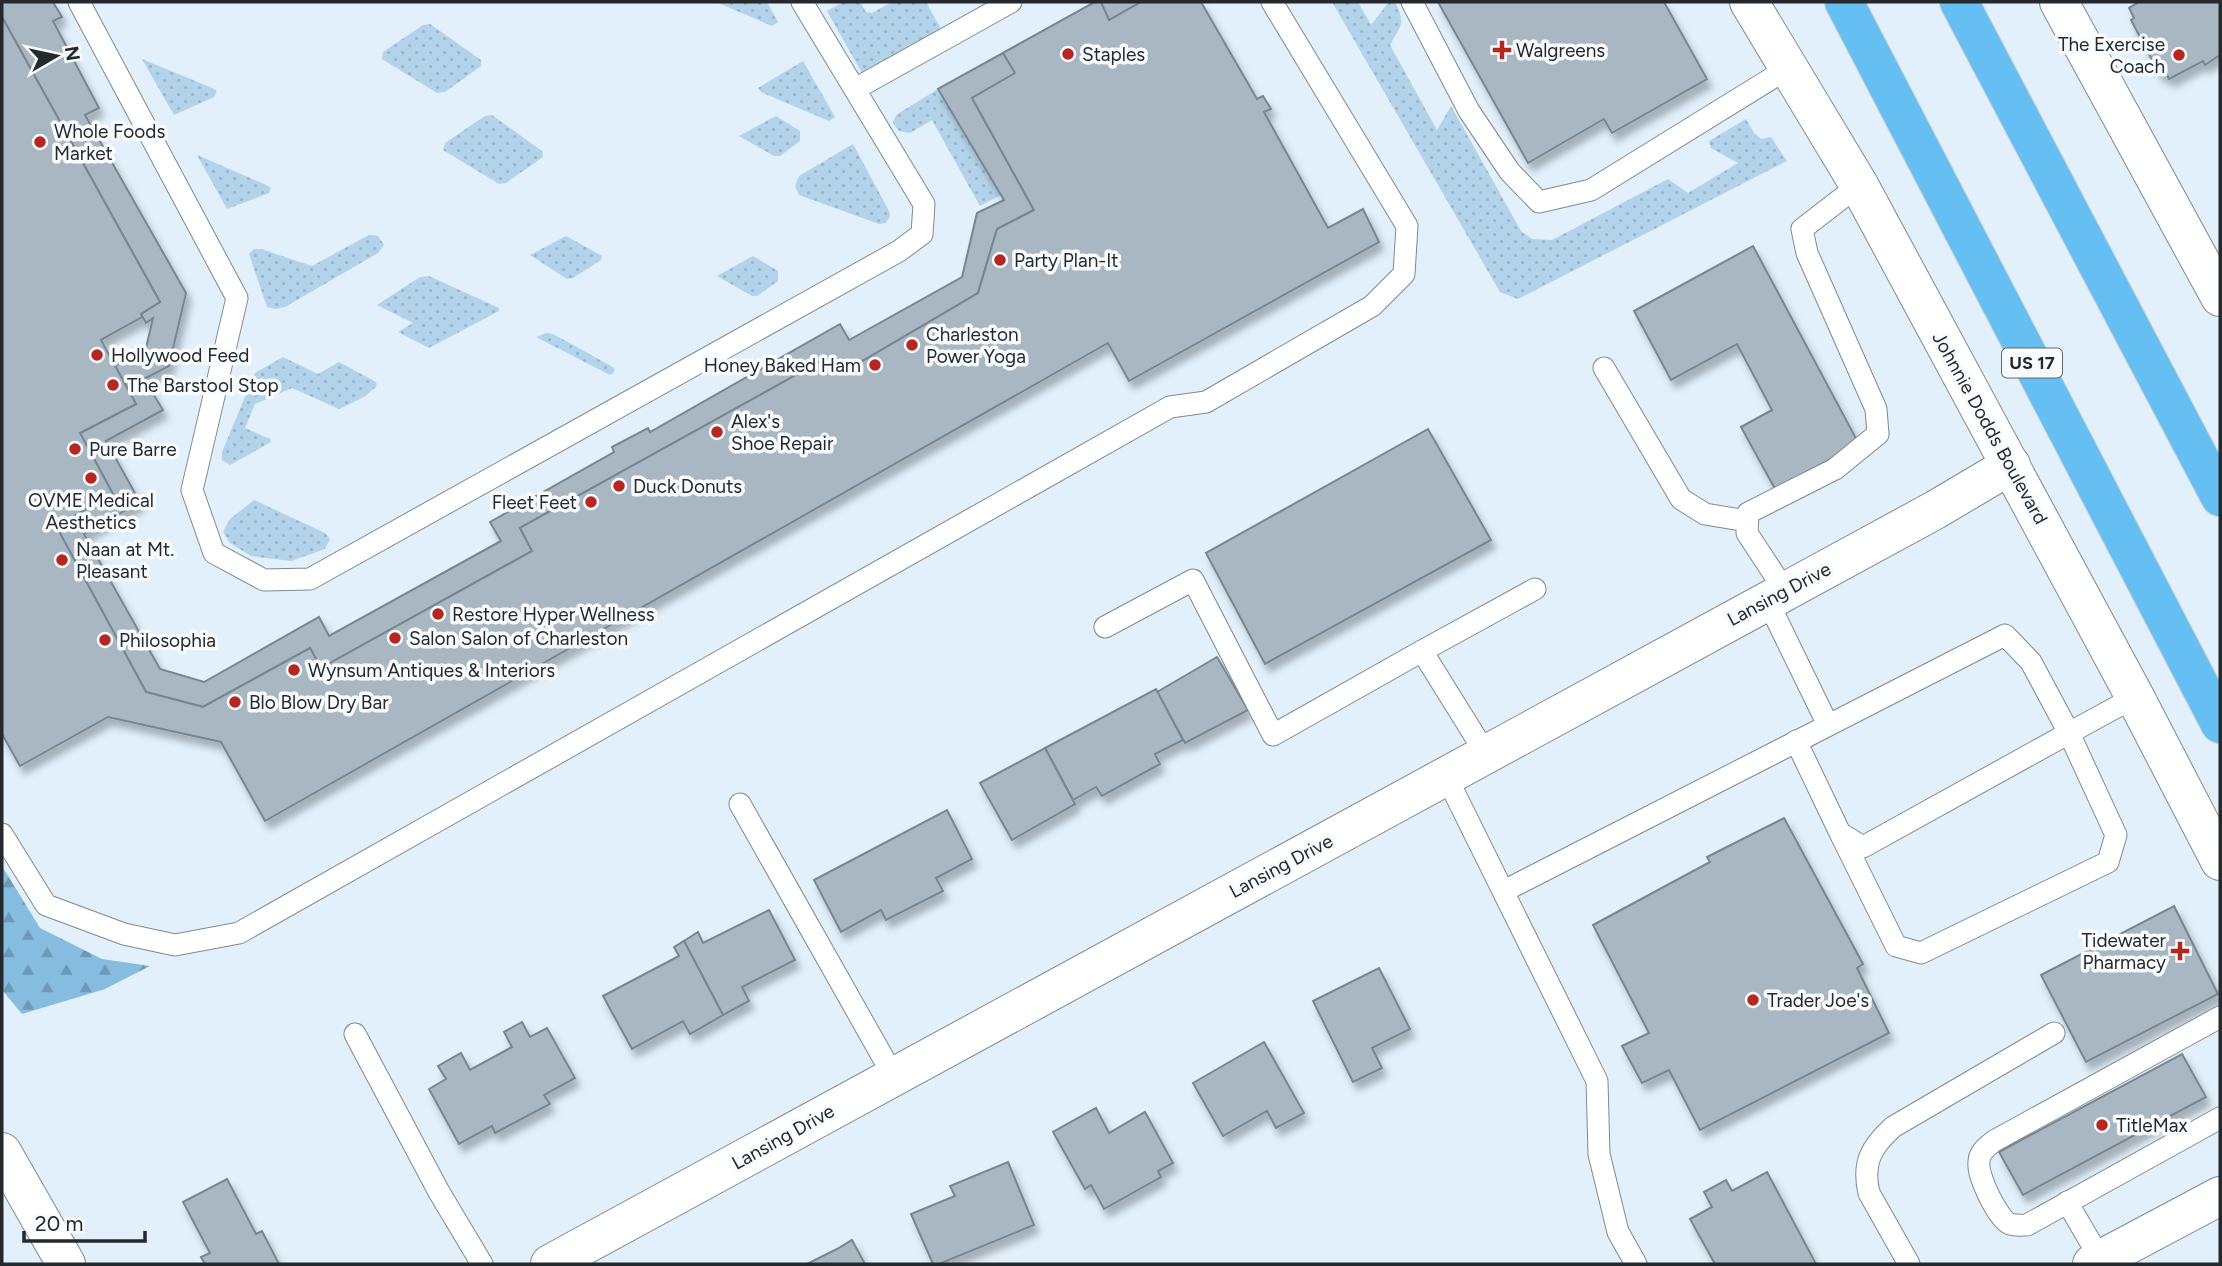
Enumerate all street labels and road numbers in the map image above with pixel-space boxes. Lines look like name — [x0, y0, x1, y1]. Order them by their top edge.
street label: Johnnie Dodds Boulevard — [1927, 328, 2053, 528]
road number: US 17 — [2002, 348, 2062, 377]
street label: Lansing Drive — [1723, 557, 1835, 631]
street label: Lansing Drive — [1225, 829, 1337, 903]
street label: Lansing Drive — [728, 1099, 838, 1175]

